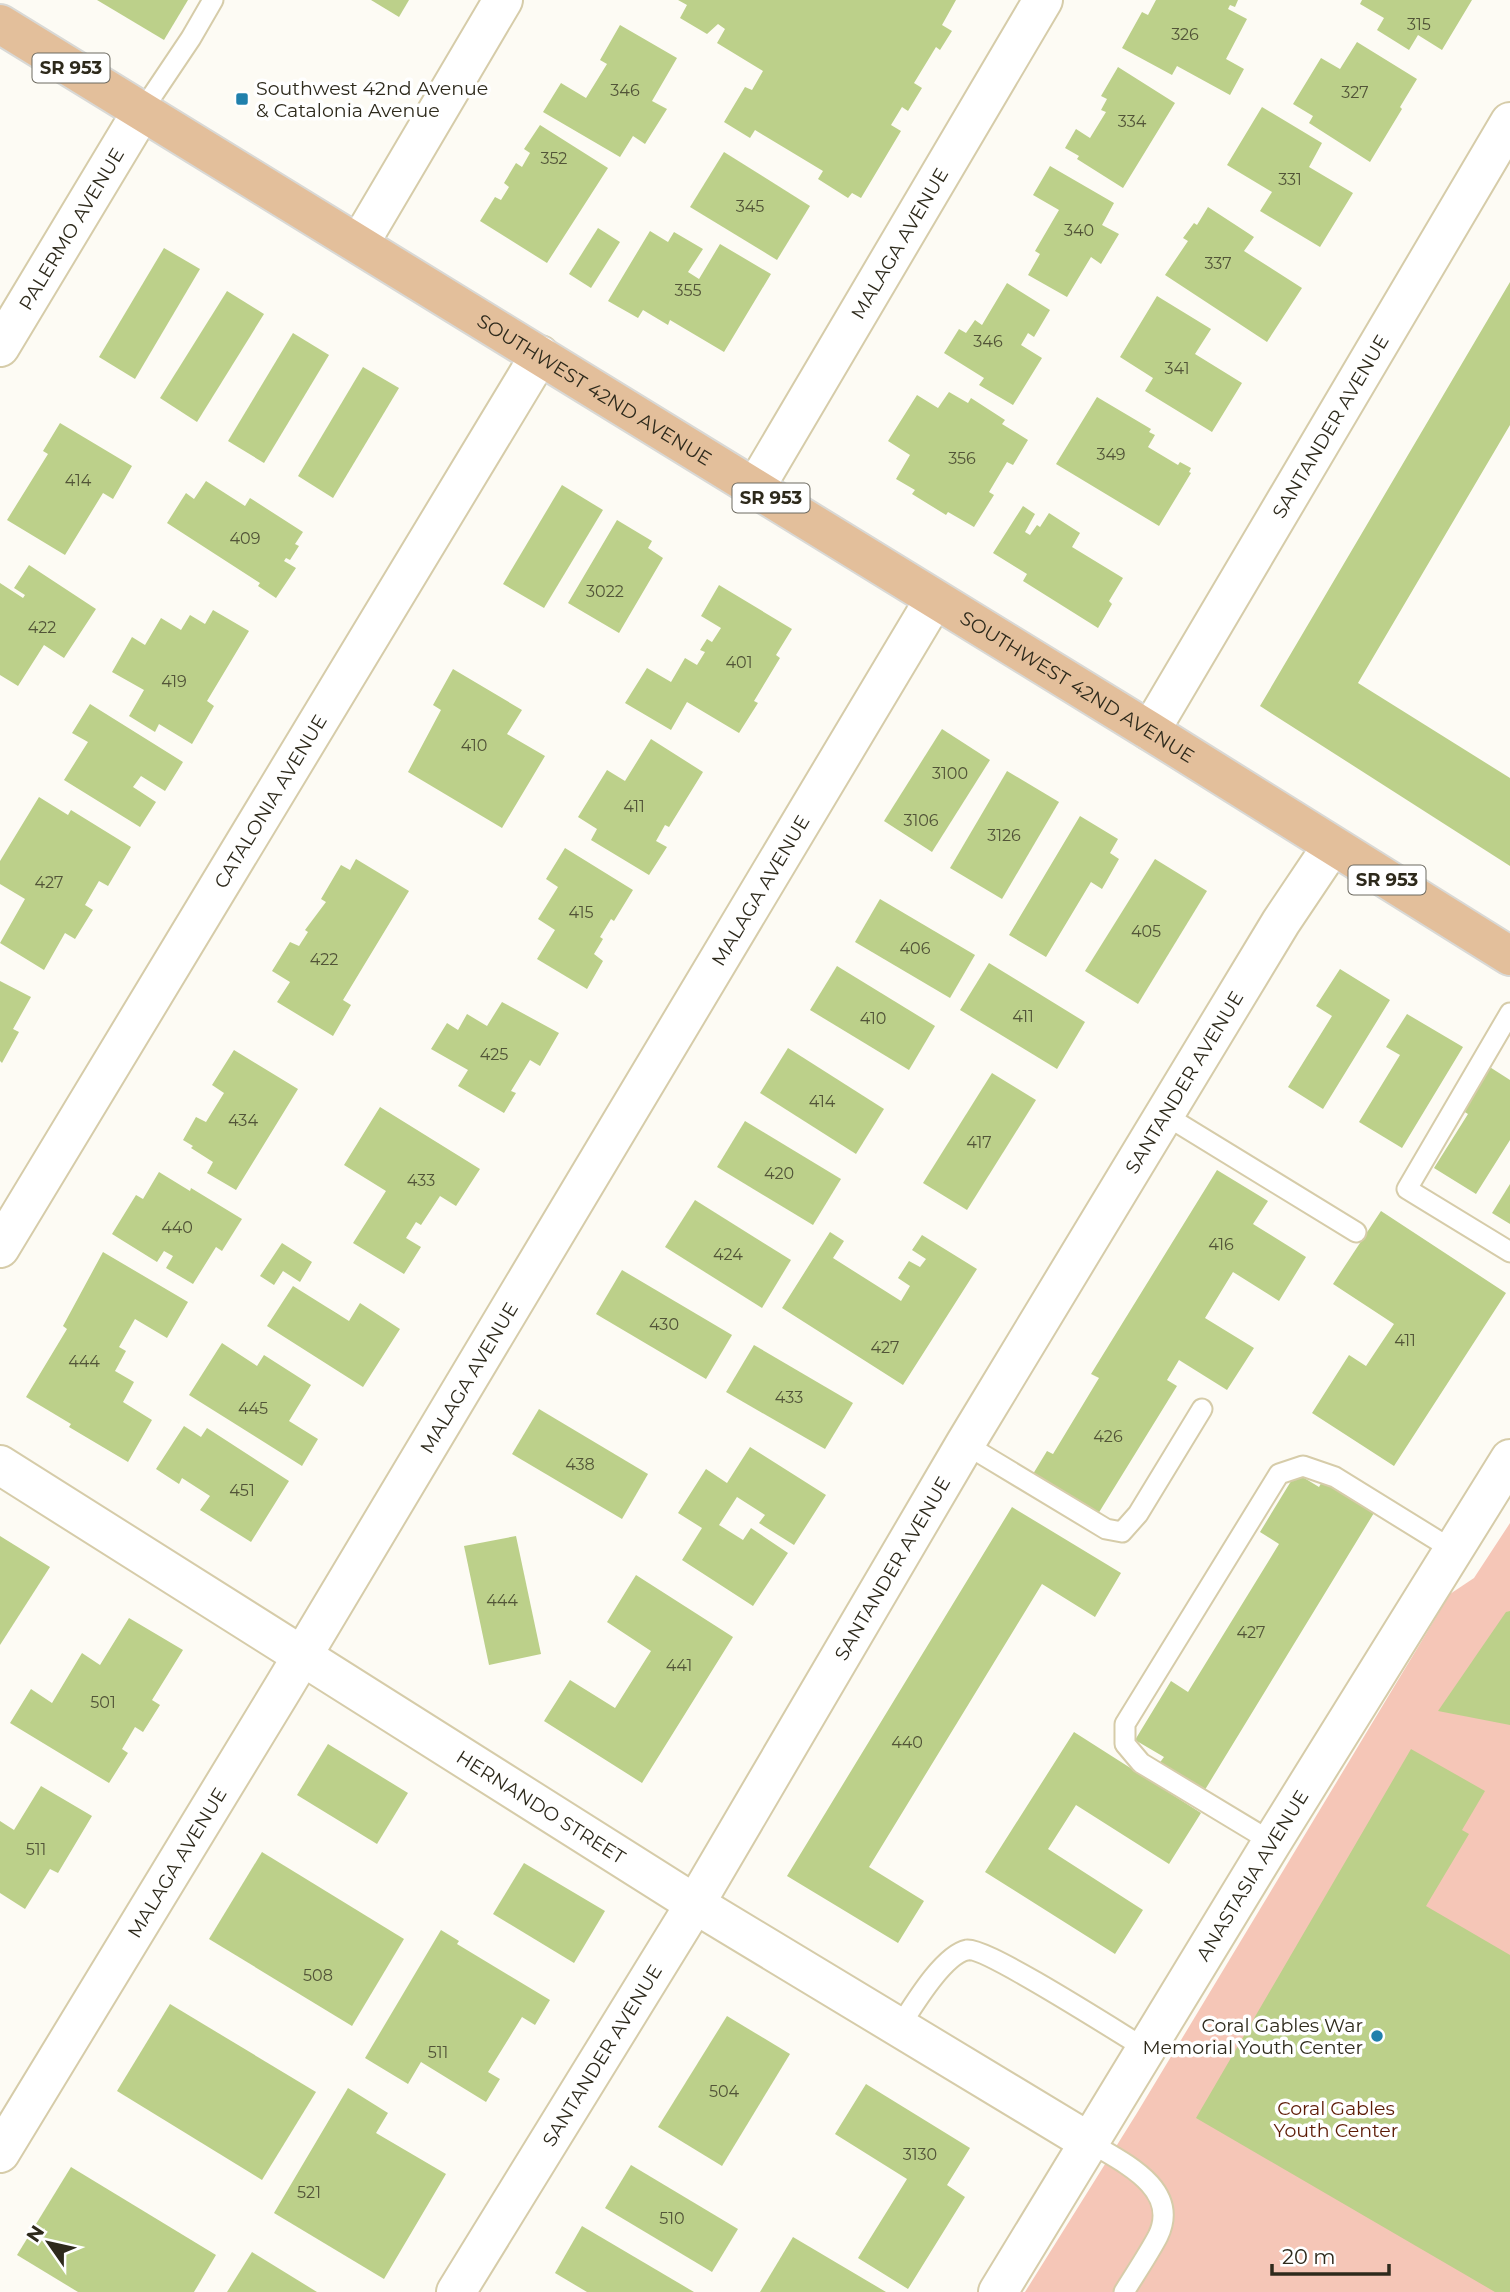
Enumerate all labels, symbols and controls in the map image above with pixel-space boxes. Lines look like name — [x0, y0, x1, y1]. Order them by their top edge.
house number: 315 — [1407, 15, 1431, 34]
house number: 326 — [1171, 25, 1199, 44]
road number: SR 953 — [32, 54, 110, 82]
place label: Southwest 42nd Avenue & Catalonia Avenue — [256, 77, 488, 122]
house number: 346 — [610, 81, 640, 100]
house number: 327 — [1341, 83, 1369, 102]
marker: Southwest 42nd Avenue & Catalonia Avenue — [234, 91, 250, 107]
house number: 334 — [1118, 112, 1147, 131]
street label: PALERMO AVENUE — [14, 144, 129, 314]
house number: 352 — [541, 149, 567, 168]
street label: MALAGA AVENUE — [846, 164, 953, 323]
house number: 331 — [1278, 170, 1302, 189]
house number: 345 — [736, 197, 764, 216]
house number: 340 — [1064, 221, 1094, 240]
house number: 337 — [1204, 254, 1232, 273]
house number: 355 — [675, 281, 701, 300]
street label: SOUTHWEST 42ND AVENUE — [473, 309, 716, 470]
street label: SANTANDER AVENUE — [1267, 330, 1393, 522]
house number: 346 — [973, 332, 1003, 351]
house number: 341 — [1165, 359, 1189, 378]
house number: 349 — [1096, 445, 1126, 464]
house number: 356 — [948, 449, 976, 468]
house number: 414 — [65, 471, 92, 490]
road number: SR 953 — [732, 484, 810, 512]
house number: 409 — [230, 529, 260, 548]
house number: 3022 — [586, 582, 624, 601]
street label: SOUTHWEST 42ND AVENUE — [956, 606, 1199, 767]
house number: 422 — [28, 618, 56, 637]
house number: 401 — [726, 653, 752, 672]
house number: 419 — [161, 672, 187, 691]
street label: CATALONIA AVENUE — [209, 710, 331, 892]
house number: 410 — [461, 736, 487, 755]
house number: 3100 — [932, 764, 968, 783]
house number: 411 — [623, 797, 645, 816]
street label: MALAGA AVENUE — [706, 811, 814, 970]
house number: 3106 — [903, 811, 939, 830]
house number: 3126 — [987, 826, 1021, 845]
road number: SR 953 — [1348, 866, 1426, 894]
house number: 427 — [34, 873, 64, 892]
house number: 415 — [568, 903, 594, 922]
house number: 405 — [1131, 922, 1161, 941]
house number: 406 — [900, 939, 931, 958]
house number: 422 — [310, 950, 338, 969]
street label: SANTANDER AVENUE — [1120, 987, 1248, 1178]
house number: 411 — [1012, 1007, 1034, 1026]
house number: 410 — [860, 1009, 886, 1028]
house number: 425 — [480, 1045, 508, 1064]
house number: 414 — [809, 1092, 836, 1111]
house number: 434 — [228, 1111, 258, 1130]
house number: 417 — [966, 1133, 992, 1152]
house number: 420 — [764, 1164, 794, 1183]
house number: 433 — [407, 1171, 435, 1190]
house number: 440 — [161, 1218, 193, 1237]
house number: 416 — [1208, 1235, 1234, 1254]
house number: 424 — [713, 1245, 743, 1264]
street label: MALAGA AVENUE — [415, 1298, 523, 1457]
house number: 430 — [649, 1315, 679, 1334]
house number: 411 — [1394, 1331, 1416, 1350]
house number: 427 — [870, 1338, 900, 1357]
house number: 444 — [68, 1352, 100, 1371]
house number: 433 — [775, 1388, 803, 1407]
house number: 445 — [238, 1399, 268, 1418]
house number: 426 — [1093, 1427, 1123, 1446]
house number: 438 — [565, 1455, 595, 1474]
street label: SANTANDER AVENUE — [829, 1472, 955, 1664]
house number: 451 — [229, 1481, 255, 1500]
house number: 444 — [486, 1591, 518, 1610]
house number: 427 — [1236, 1623, 1266, 1642]
house number: 441 — [666, 1656, 692, 1675]
house number: 501 — [90, 1693, 116, 1712]
house number: 440 — [891, 1733, 923, 1752]
street label: HERNANDO STREET — [452, 1745, 630, 1869]
street label: MALAGA AVENUE — [122, 1783, 231, 1942]
street label: ANASTASIA AVENUE — [1191, 1786, 1313, 1965]
house number: 511 — [26, 1840, 46, 1859]
street label: SANTANDER AVENUE — [537, 1960, 666, 2150]
house number: 508 — [303, 1966, 333, 1985]
place label: Coral Gables War Memorial Youth Center — [1142, 2014, 1363, 2059]
marker: Coral Gables War Memorial Youth Center — [1369, 2028, 1385, 2044]
house number: 511 — [428, 2043, 448, 2062]
house number: 504 — [709, 2082, 740, 2101]
park label: Coral Gables Youth Center — [1274, 2097, 1398, 2142]
house number: 3130 — [903, 2145, 937, 2164]
house number: 521 — [297, 2183, 321, 2202]
north arrow — [14, 2208, 84, 2278]
house number: 510 — [659, 2209, 685, 2228]
text: N — [21, 2221, 49, 2247]
scale bar — [1272, 2232, 1389, 2276]
text: 20 m — [1282, 2244, 1336, 2269]

